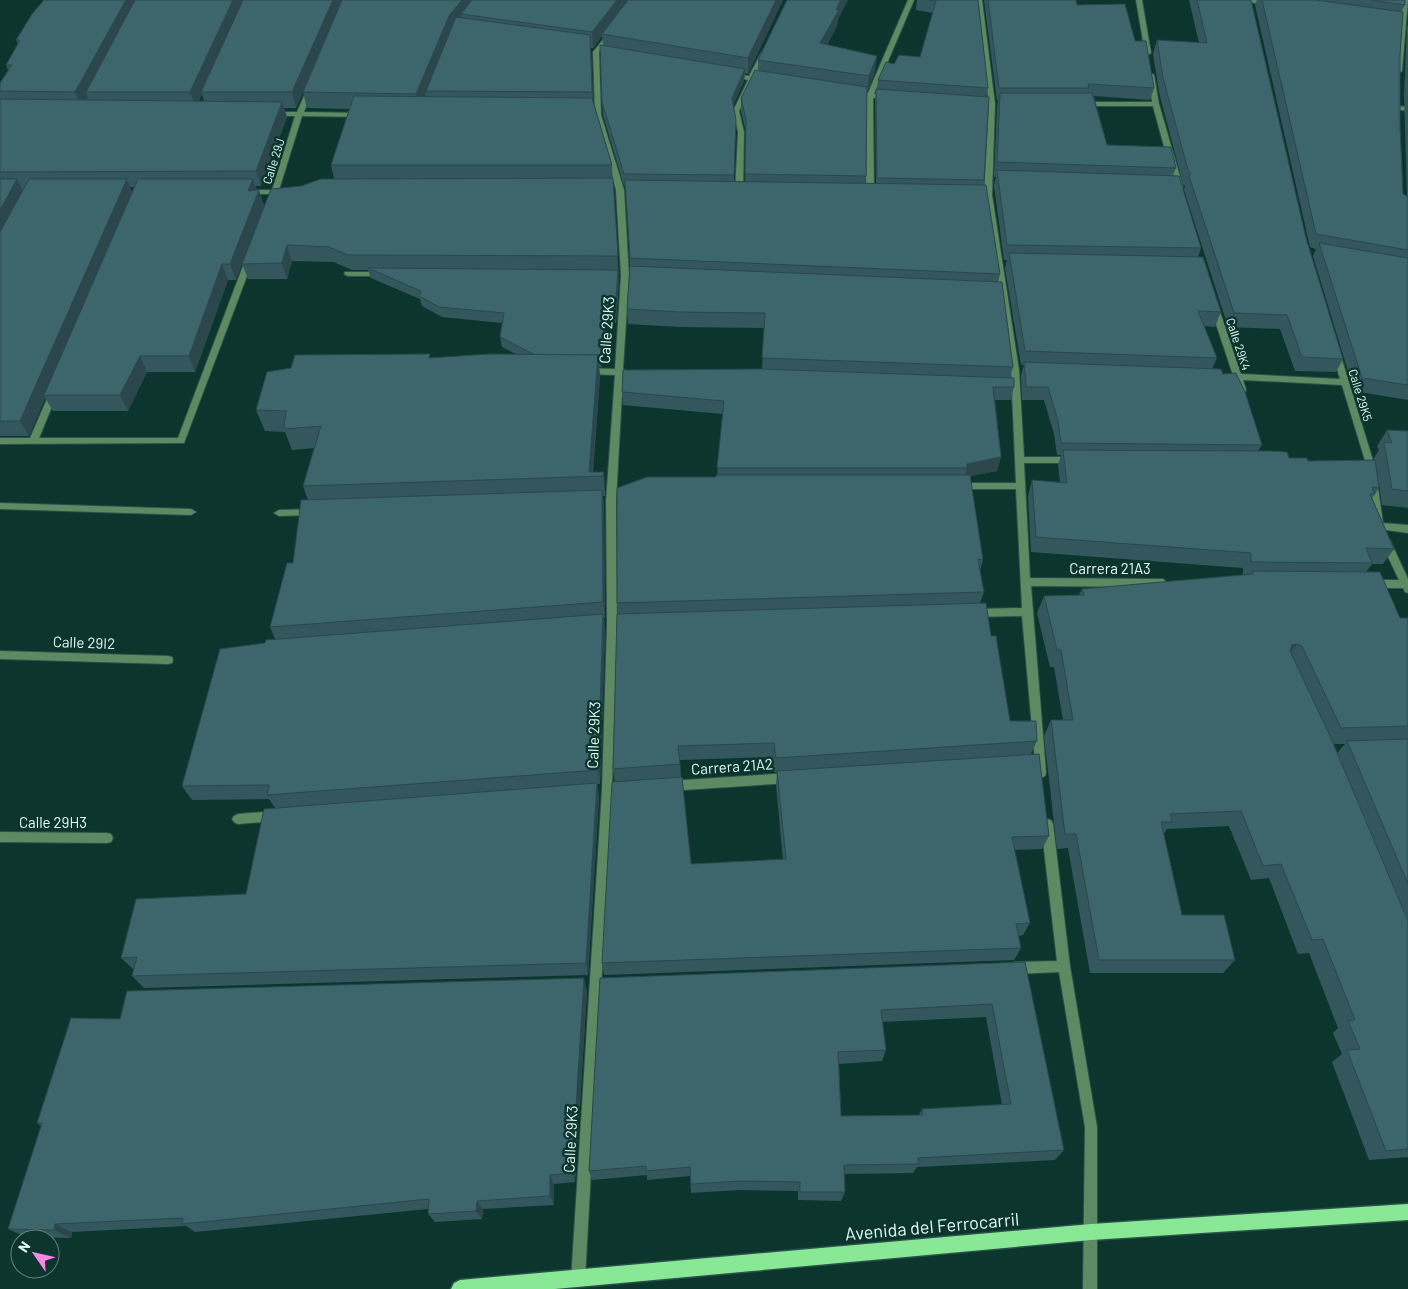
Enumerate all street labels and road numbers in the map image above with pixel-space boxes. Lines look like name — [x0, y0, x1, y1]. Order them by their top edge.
street label: Calle 29J — [259, 136, 287, 186]
street label: Calle 29K3 — [595, 296, 617, 364]
street label: Calle 29K4 — [1224, 316, 1254, 372]
street label: Calle 29K5 — [1346, 367, 1376, 423]
street label: Carrera 21A3 — [1069, 559, 1151, 577]
street label: Calle 29I2 — [53, 632, 115, 652]
street label: Calle 29K3 — [583, 701, 603, 769]
street label: Carrera 21A2 — [691, 754, 773, 778]
street label: Calle 29H3 — [19, 813, 87, 831]
street label: Calle 29K3 — [559, 1105, 581, 1173]
street label: Avenida del Ferrocarril — [844, 1207, 1020, 1245]

